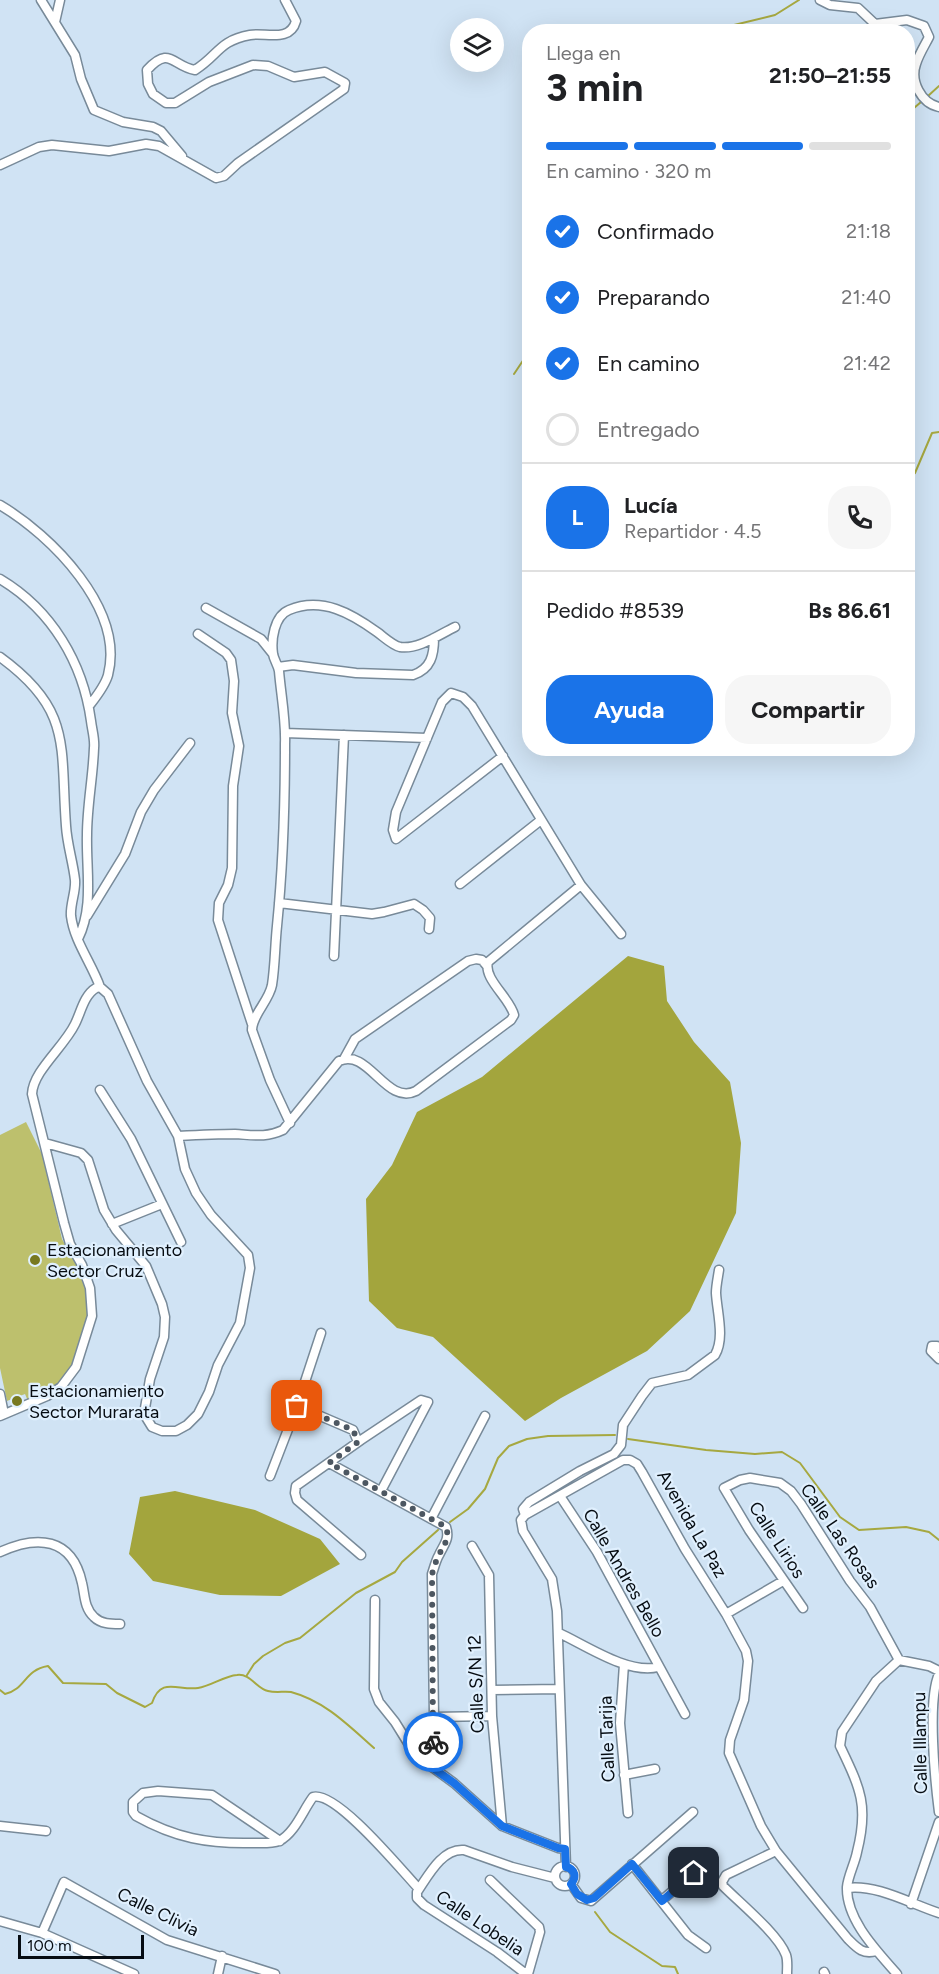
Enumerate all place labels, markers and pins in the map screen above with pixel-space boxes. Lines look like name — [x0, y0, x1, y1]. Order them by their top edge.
place label: Estacionamiento Sector Cruz — [47, 1239, 182, 1282]
marker: Estacionamiento Sector Cruz — [28, 1253, 42, 1267]
place label: Estacionamiento Sector Murarata — [29, 1380, 164, 1423]
pin — [271, 1380, 322, 1431]
marker: Estacionamiento Sector Murarata — [10, 1394, 24, 1408]
pin — [668, 1847, 719, 1898]

